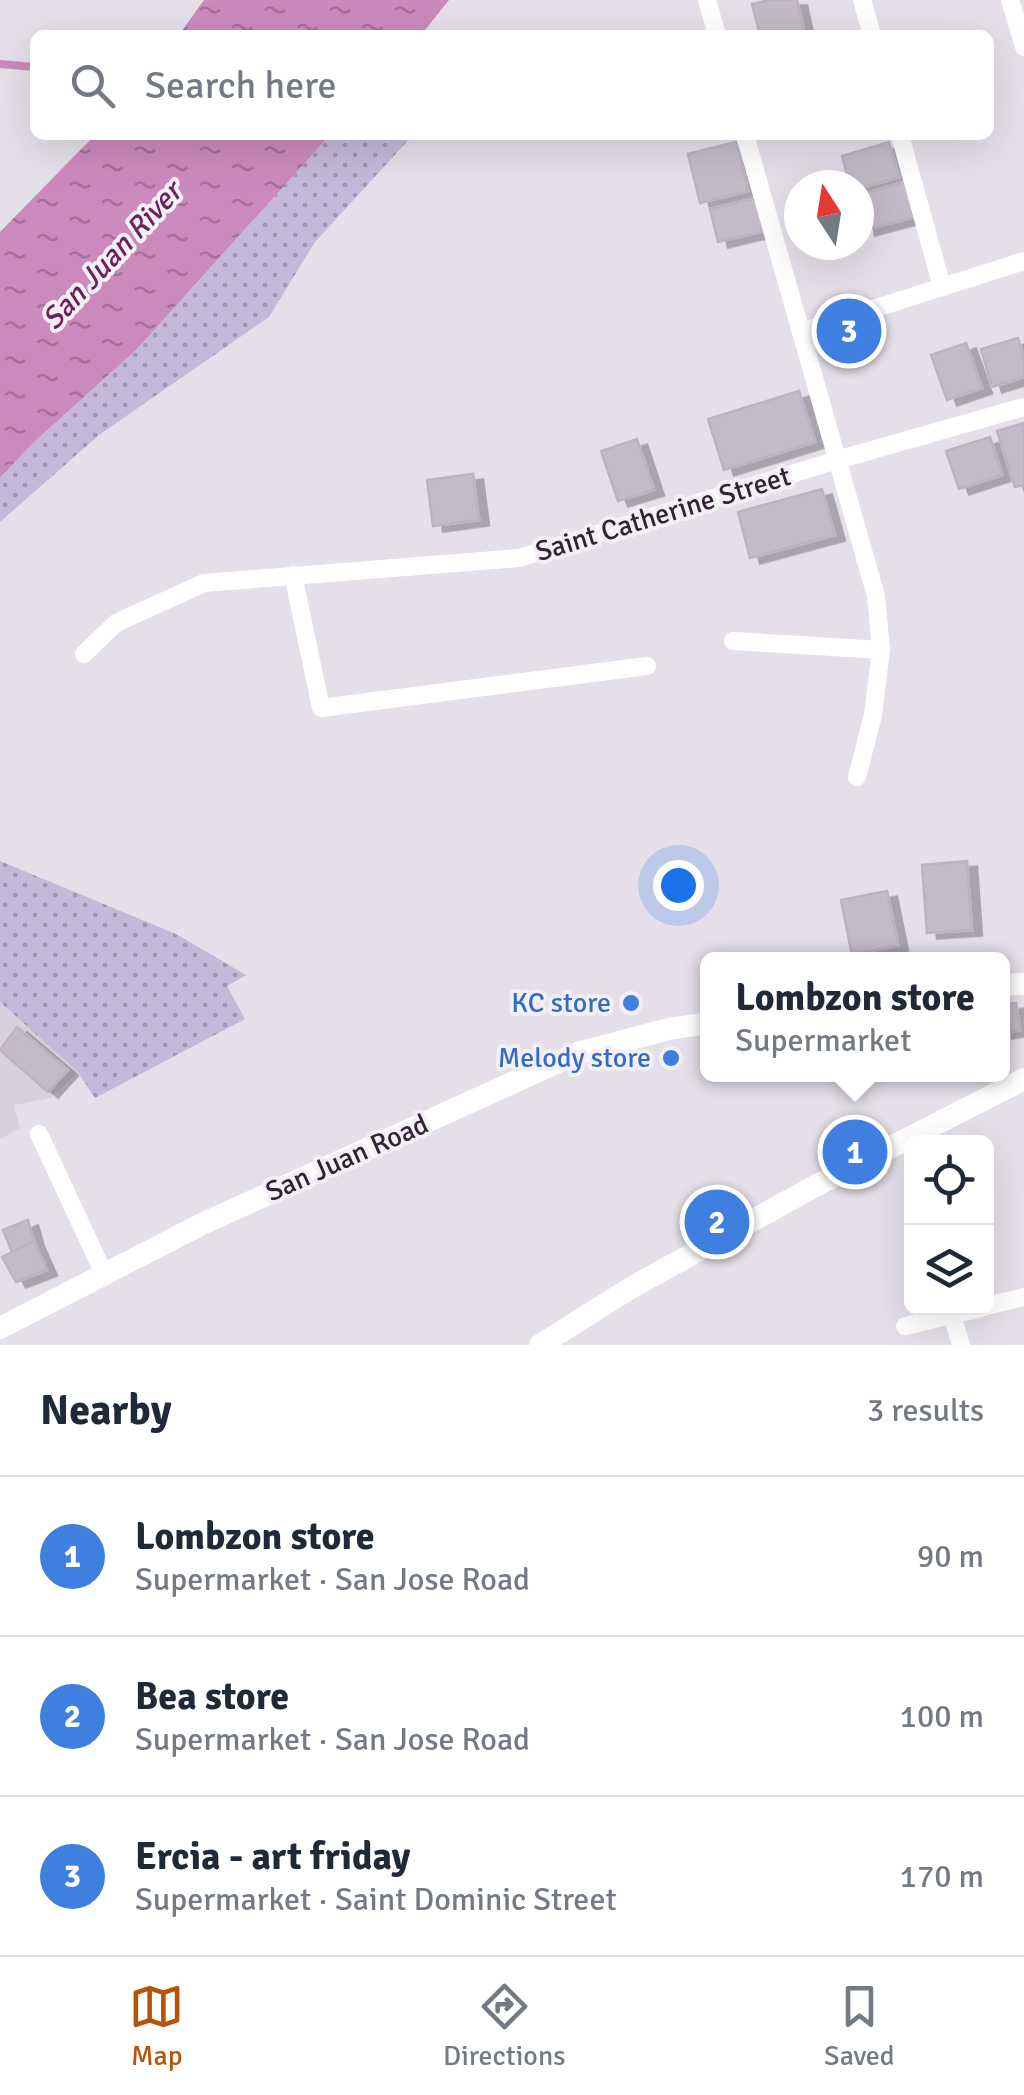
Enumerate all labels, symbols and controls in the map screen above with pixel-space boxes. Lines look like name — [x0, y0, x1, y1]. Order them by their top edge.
search box — [30, 30, 994, 140]
icon: search — [65, 58, 120, 113]
text: Search here — [145, 62, 337, 109]
north arrow — [784, 170, 874, 260]
water label: San Juan River — [34, 172, 192, 337]
pin: 3 — [816, 294, 882, 368]
street label: Saint Catherine Street — [531, 459, 795, 569]
your location — [653, 860, 704, 911]
popup — [700, 952, 1010, 1082]
text: Lombzon store — [735, 974, 975, 1021]
place label: KC store — [511, 986, 611, 1020]
marker: KC store — [620, 992, 642, 1014]
text: Supermarket — [735, 1021, 911, 1060]
place label: Melody store — [498, 1041, 651, 1075]
marker: Melody store — [660, 1047, 682, 1069]
street label: San Juan Road — [260, 1107, 434, 1209]
pin: 1 — [822, 1114, 888, 1190]
map controls — [904, 1135, 994, 1315]
button: locate — [904, 1135, 994, 1225]
pin: 2 — [684, 1184, 750, 1260]
button: layers — [904, 1225, 994, 1315]
text: Nearby — [40, 1385, 172, 1436]
text: 3 results — [867, 1391, 984, 1430]
text: Lombzon store — [135, 1513, 375, 1560]
text: 1 — [64, 1537, 81, 1576]
text: 90 m — [917, 1537, 984, 1576]
text: Supermarket · San Jose Road — [135, 1560, 530, 1599]
text: Bea store — [135, 1673, 289, 1720]
text: 2 — [64, 1697, 81, 1736]
text: 100 m — [900, 1697, 984, 1736]
text: Supermarket · San Jose Road — [135, 1720, 530, 1759]
text: Ercia - art friday — [135, 1833, 410, 1880]
text: 3 — [64, 1857, 81, 1896]
text: 170 m — [900, 1857, 984, 1896]
text: Supermarket · Saint Dominic Street — [135, 1880, 617, 1919]
tab: Map — [129, 1979, 184, 2073]
tab: Directions — [443, 1979, 565, 2073]
tab: Saved — [824, 1979, 895, 2073]

